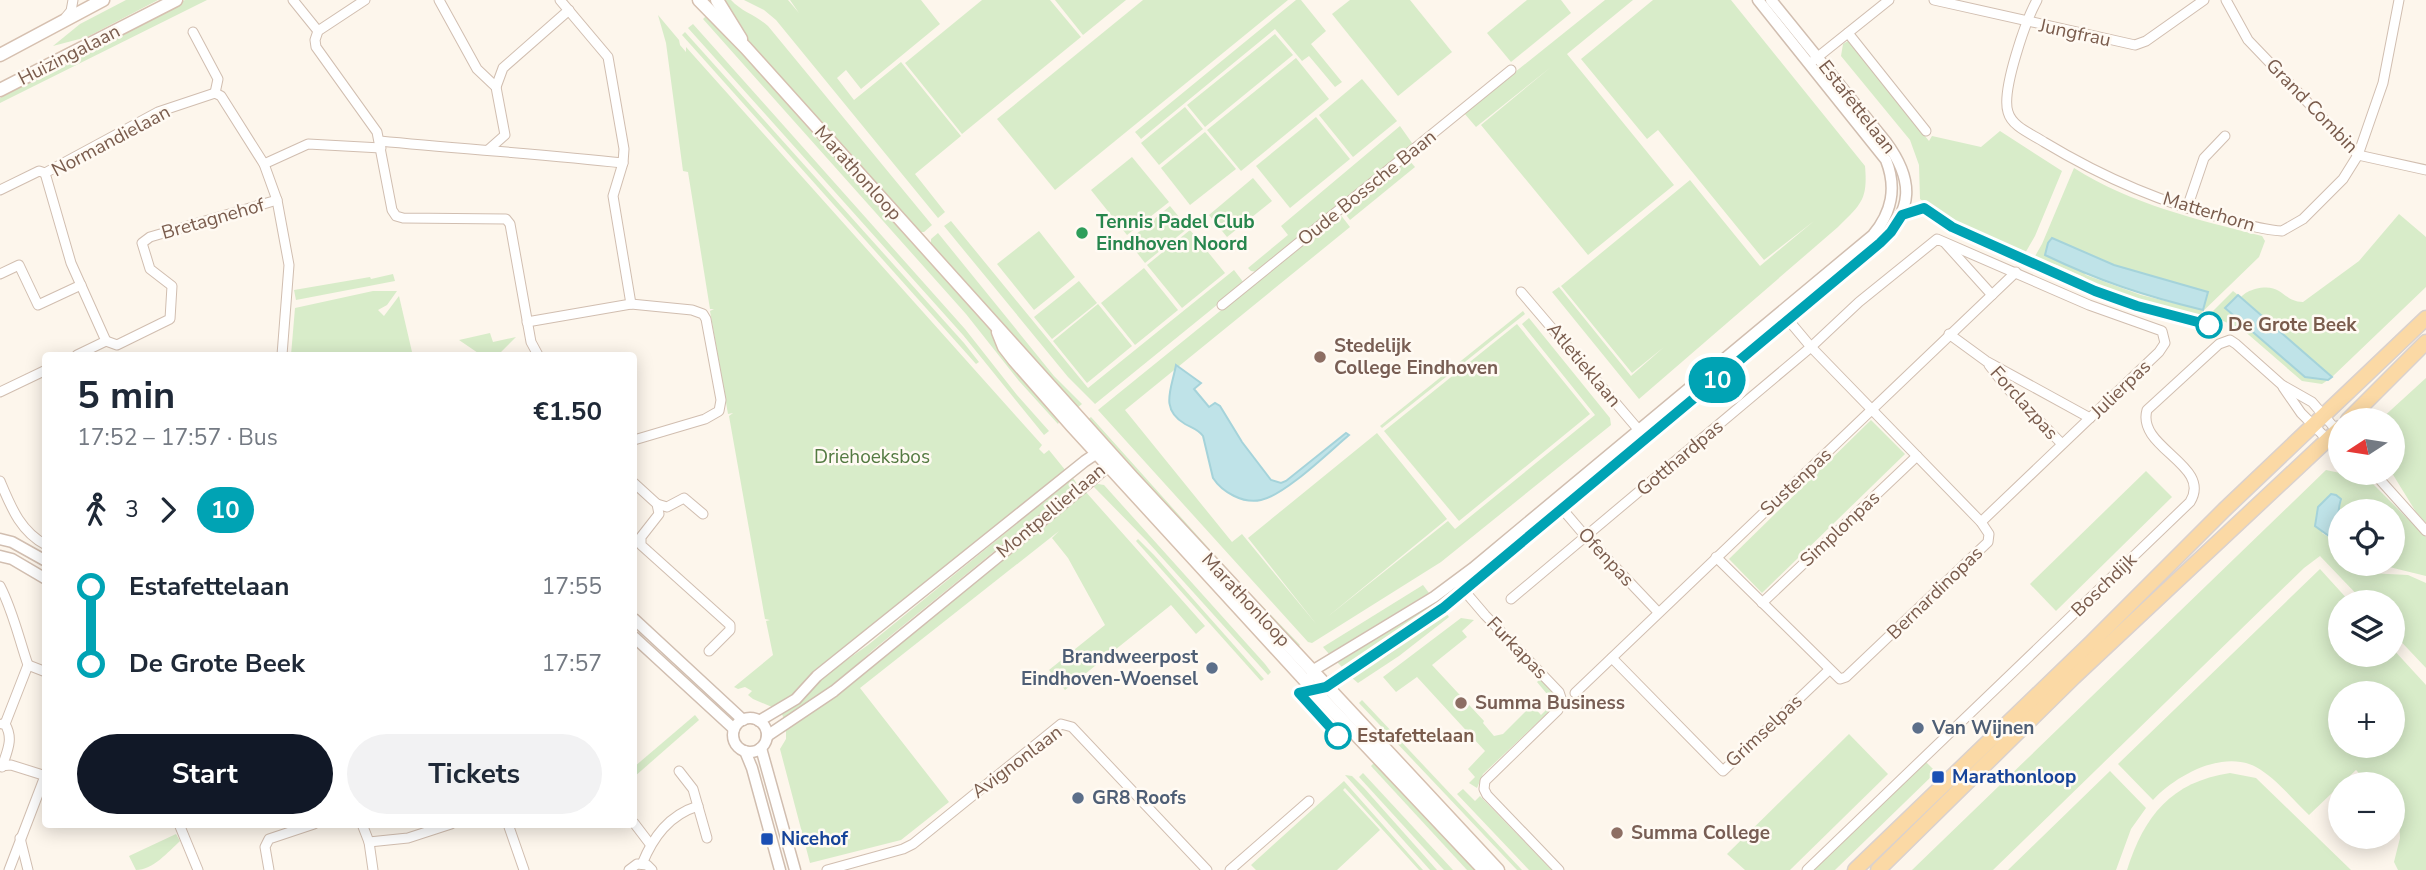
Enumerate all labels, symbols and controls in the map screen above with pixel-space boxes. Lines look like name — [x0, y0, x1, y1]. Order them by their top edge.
street label: Jungfrau — [2036, 13, 2113, 53]
street label: Huizingalaan — [14, 18, 124, 92]
street label: Grand Combin — [2260, 53, 2364, 159]
street label: Estafettelaan — [1812, 55, 1902, 159]
street label: Normandielaan — [47, 99, 175, 183]
street label: Marathonloop — [808, 120, 908, 226]
street label: Oude Bossche Baan — [1292, 124, 1442, 252]
street label: Matterhorn — [2160, 186, 2258, 238]
street label: Bretagnehof — [158, 192, 268, 246]
place label: Tennis Padel Club Eindhoven Noord — [1096, 209, 1255, 257]
marker: Tennis Padel Club Eindhoven Noord — [1074, 225, 1090, 241]
marker: De Grote Beek — [2196, 312, 2222, 338]
place label: De Grote Beek — [2228, 312, 2357, 338]
street label: Atletieklaan — [1541, 317, 1627, 413]
place label: Stedelijk College Eindhoven — [1334, 333, 1498, 381]
marker: Stedelijk College Eindhoven — [1312, 349, 1328, 365]
street label: Julierpas — [2085, 354, 2157, 425]
line badge: 10 — [1686, 357, 1748, 403]
street label: Forclazpas — [1984, 361, 2064, 445]
text: 10 — [1703, 364, 1731, 396]
text: 5 min — [77, 370, 175, 421]
text: €1.50 — [533, 394, 602, 429]
north arrow — [2328, 408, 2404, 485]
map controls — [2328, 408, 2405, 849]
street label: Gotthardpas — [1631, 414, 1729, 502]
text: 17:52 – 17:57 · Bus — [77, 422, 278, 453]
street label: Sustenpas — [1755, 442, 1837, 522]
park label: Driehoeksbos — [814, 444, 930, 470]
street label: Montpellierlaan — [991, 458, 1111, 564]
street label: Simplonpas — [1794, 485, 1886, 573]
icon: walk — [77, 491, 115, 529]
icon: forward — [149, 491, 187, 529]
text: 3 — [125, 494, 139, 525]
text: 10 — [211, 494, 240, 526]
button: locate — [2328, 499, 2405, 576]
street label: Ofenpas — [1572, 522, 1640, 592]
street label: Bernardinopas — [1881, 540, 1989, 646]
street label: Marathonloop — [1196, 547, 1296, 653]
street label: Boschdijk — [2066, 547, 2143, 623]
text: Estafettelaan — [129, 569, 289, 604]
text: 17:55 — [542, 571, 602, 602]
button: layers — [2328, 590, 2405, 667]
street label: Furkapas — [1481, 611, 1553, 685]
place label: Brandweerpost Eindhoven-Woensel — [1021, 644, 1199, 692]
text: De Grote Beek — [129, 646, 305, 681]
text: 17:57 — [542, 648, 602, 679]
marker: Brandweerpost Eindhoven-Woensel — [1204, 660, 1220, 676]
button: + — [2328, 681, 2405, 758]
street label: Grimselpas — [1720, 689, 1808, 773]
place label: Summa Business — [1475, 690, 1625, 716]
marker: Summa Business — [1453, 695, 1469, 711]
place label: Van Wijnen — [1931, 715, 2035, 741]
street label: Avignonlaan — [966, 719, 1068, 805]
marker: Van Wijnen — [1910, 720, 1926, 736]
marker: Estafettelaan — [1325, 723, 1351, 749]
place label: Estafettelaan — [1357, 723, 1474, 749]
button: Start — [77, 734, 333, 814]
button: Tickets — [347, 734, 602, 814]
place label: Marathonloop — [1952, 764, 2076, 790]
marker: Marathonloop — [1930, 769, 1946, 785]
button: − — [2328, 772, 2405, 849]
place label: GR8 Roofs — [1092, 785, 1186, 811]
marker: GR8 Roofs — [1070, 790, 1086, 806]
place label: Summa College — [1631, 820, 1770, 846]
marker: Summa College — [1609, 825, 1625, 841]
place label: Nicehof — [781, 826, 849, 852]
marker: Nicehof — [759, 831, 775, 847]

